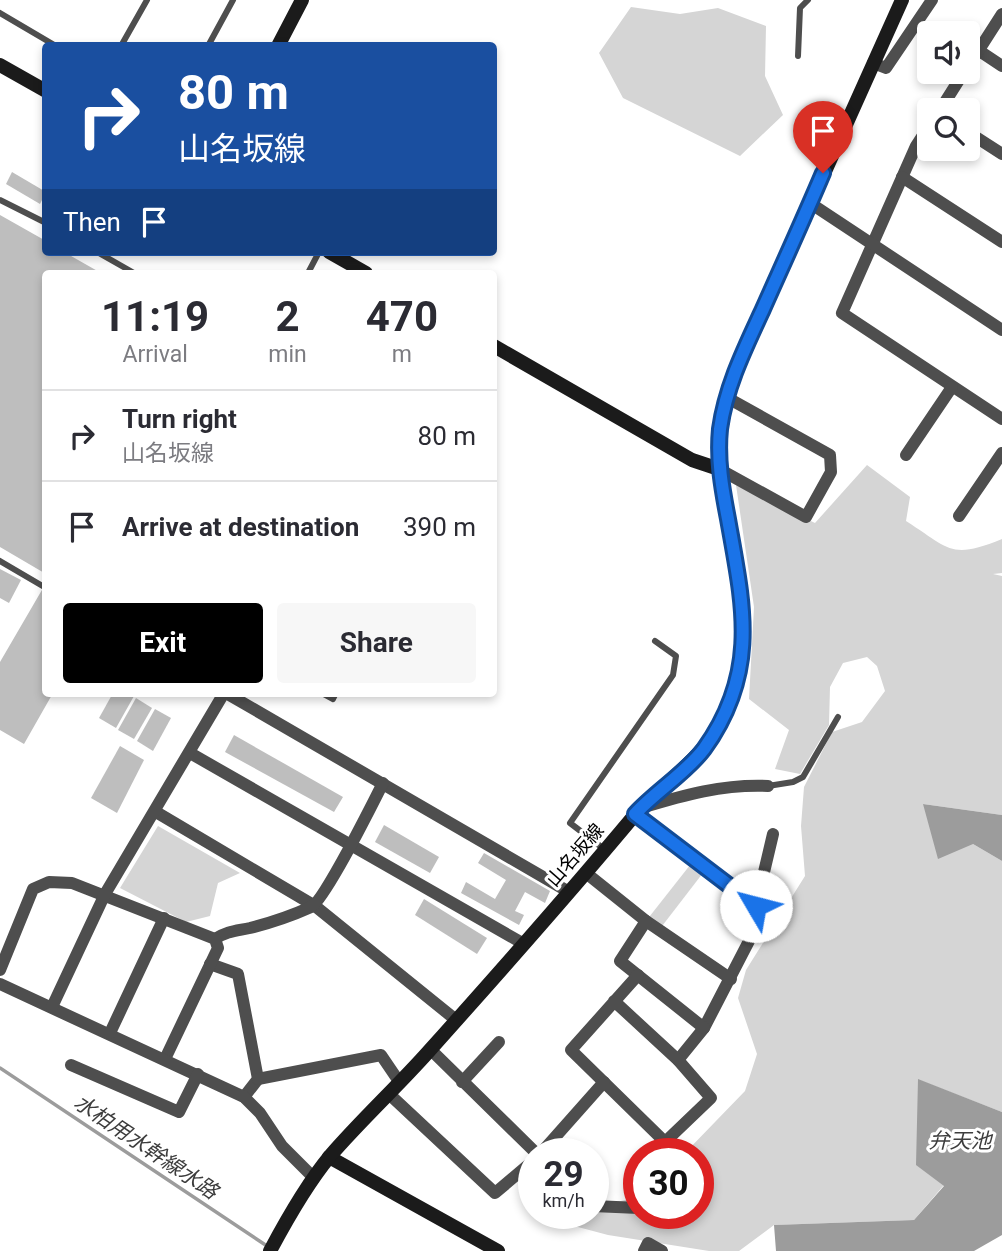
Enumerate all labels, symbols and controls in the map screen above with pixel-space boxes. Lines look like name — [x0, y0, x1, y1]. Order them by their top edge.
map controls — [917, 21, 980, 161]
button: sound — [917, 21, 980, 84]
text: 80 m — [178, 64, 289, 121]
icon: right — [63, 70, 154, 161]
button: search — [917, 98, 980, 161]
pin — [793, 101, 853, 173]
icon: arrive — [804, 112, 842, 150]
text: 山名坂線 — [178, 130, 306, 168]
icon: arrive — [135, 203, 173, 241]
text: Then — [63, 207, 121, 237]
text: 11:19 — [101, 292, 209, 341]
text: 2 — [275, 292, 300, 341]
text: 470 — [366, 292, 438, 341]
text: Arrival — [122, 341, 188, 368]
text: min — [268, 341, 307, 368]
text: m — [392, 341, 412, 368]
text: Turn right — [122, 404, 237, 434]
icon: right — [63, 417, 101, 455]
text: 80 m — [418, 421, 476, 451]
text: 山名坂線 — [122, 440, 214, 467]
icon: arrive — [63, 508, 101, 546]
text: Arrive at destination — [122, 512, 359, 542]
text: 390 m — [403, 512, 476, 542]
button: Exit — [63, 603, 263, 683]
button: Share — [277, 603, 476, 683]
street label: 山名坂線 — [541, 819, 609, 891]
position arrow — [719, 869, 793, 943]
water label: 水柏用水幹線水路 — [70, 1090, 224, 1205]
water label: 弁天池 — [929, 1129, 993, 1153]
speed limit sign: 30 — [623, 1138, 714, 1229]
text: 29 — [543, 1154, 584, 1195]
text: km/h — [542, 1190, 585, 1211]

